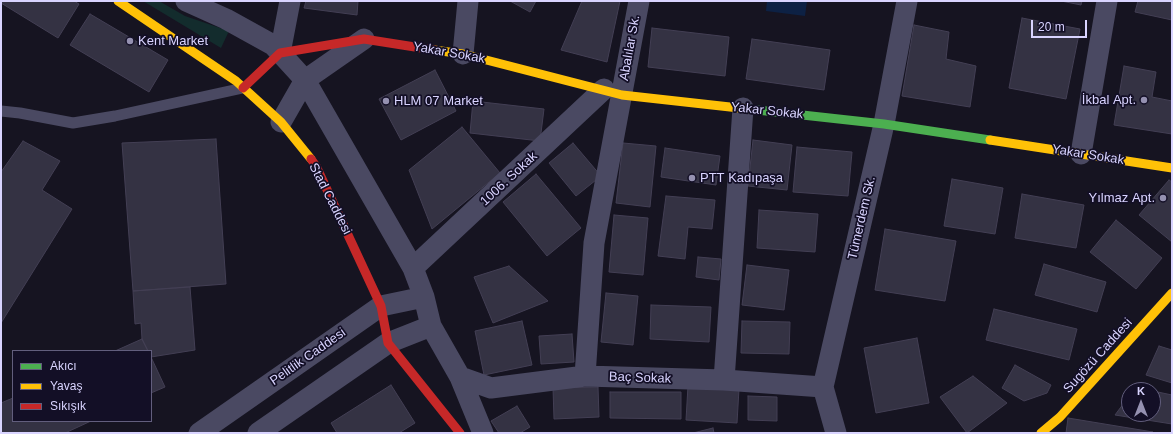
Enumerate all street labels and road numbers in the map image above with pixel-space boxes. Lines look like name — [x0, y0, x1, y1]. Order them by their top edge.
street label: Abalılar Sk. — [617, 14, 643, 82]
street label: Yakar Sokak — [412, 39, 486, 67]
street label: Yakar Sokak — [730, 99, 804, 123]
street label: Yakar Sokak — [1051, 142, 1125, 168]
street label: 1006. Sokak — [477, 149, 541, 209]
street label: Stad Caddesi — [305, 161, 355, 237]
street label: Tümerdem Sk. — [845, 175, 879, 261]
street label: Sugözü Caddesi — [1060, 315, 1136, 397]
street label: Pelitlik Caddesi — [267, 325, 349, 389]
street label: Baç Sokak — [609, 369, 671, 387]

